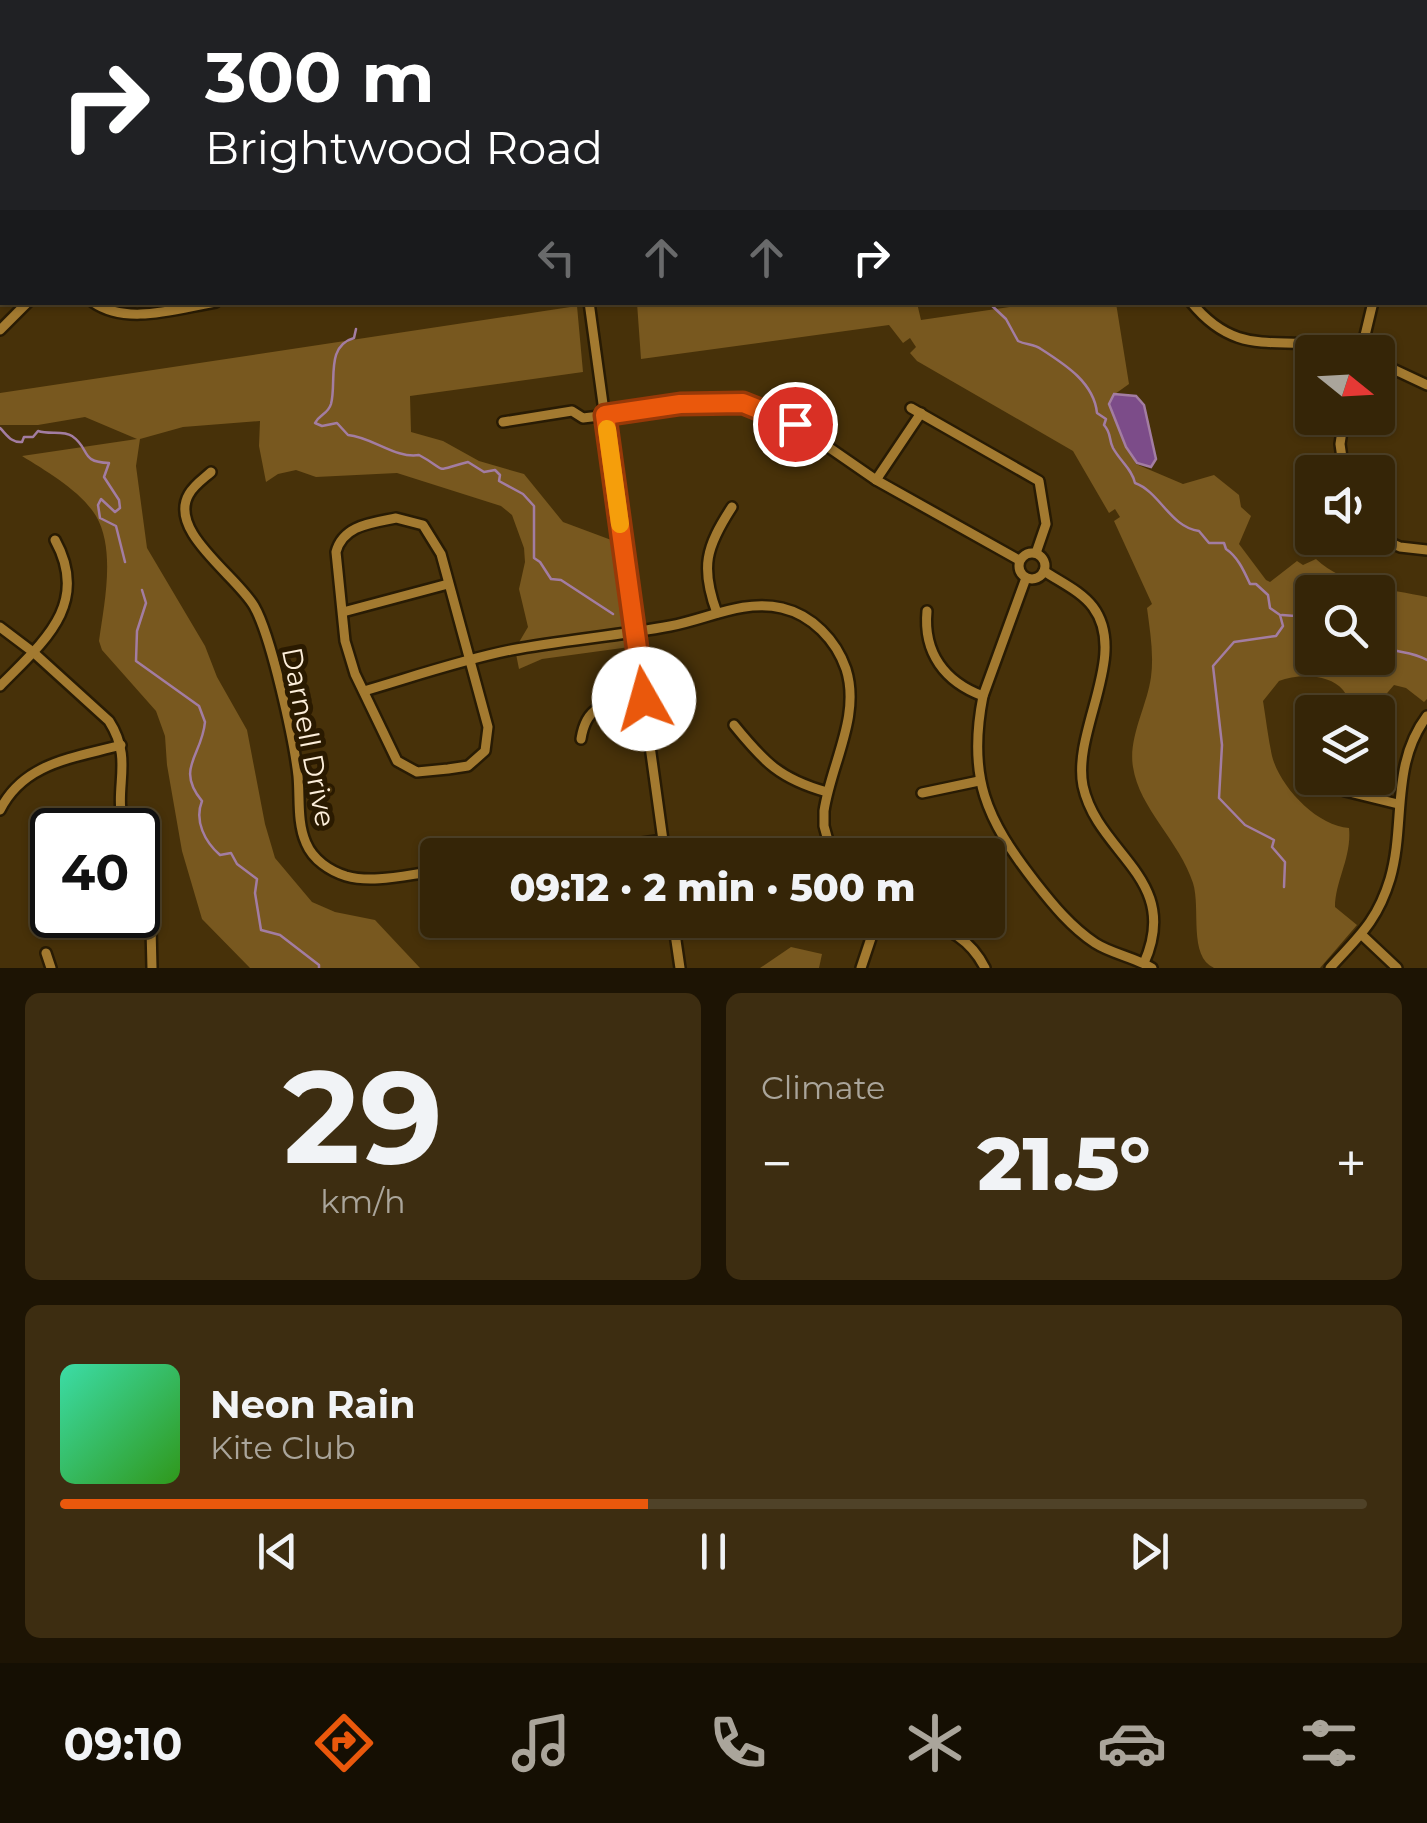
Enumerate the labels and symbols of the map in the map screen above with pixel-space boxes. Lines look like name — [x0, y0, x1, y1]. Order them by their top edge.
north arrow — [1295, 335, 1395, 435]
pin — [753, 382, 838, 467]
street label: Darnell Drive — [275, 644, 343, 830]
position arrow — [592, 647, 696, 751]
speed limit sign: 40 — [30, 808, 160, 938]

